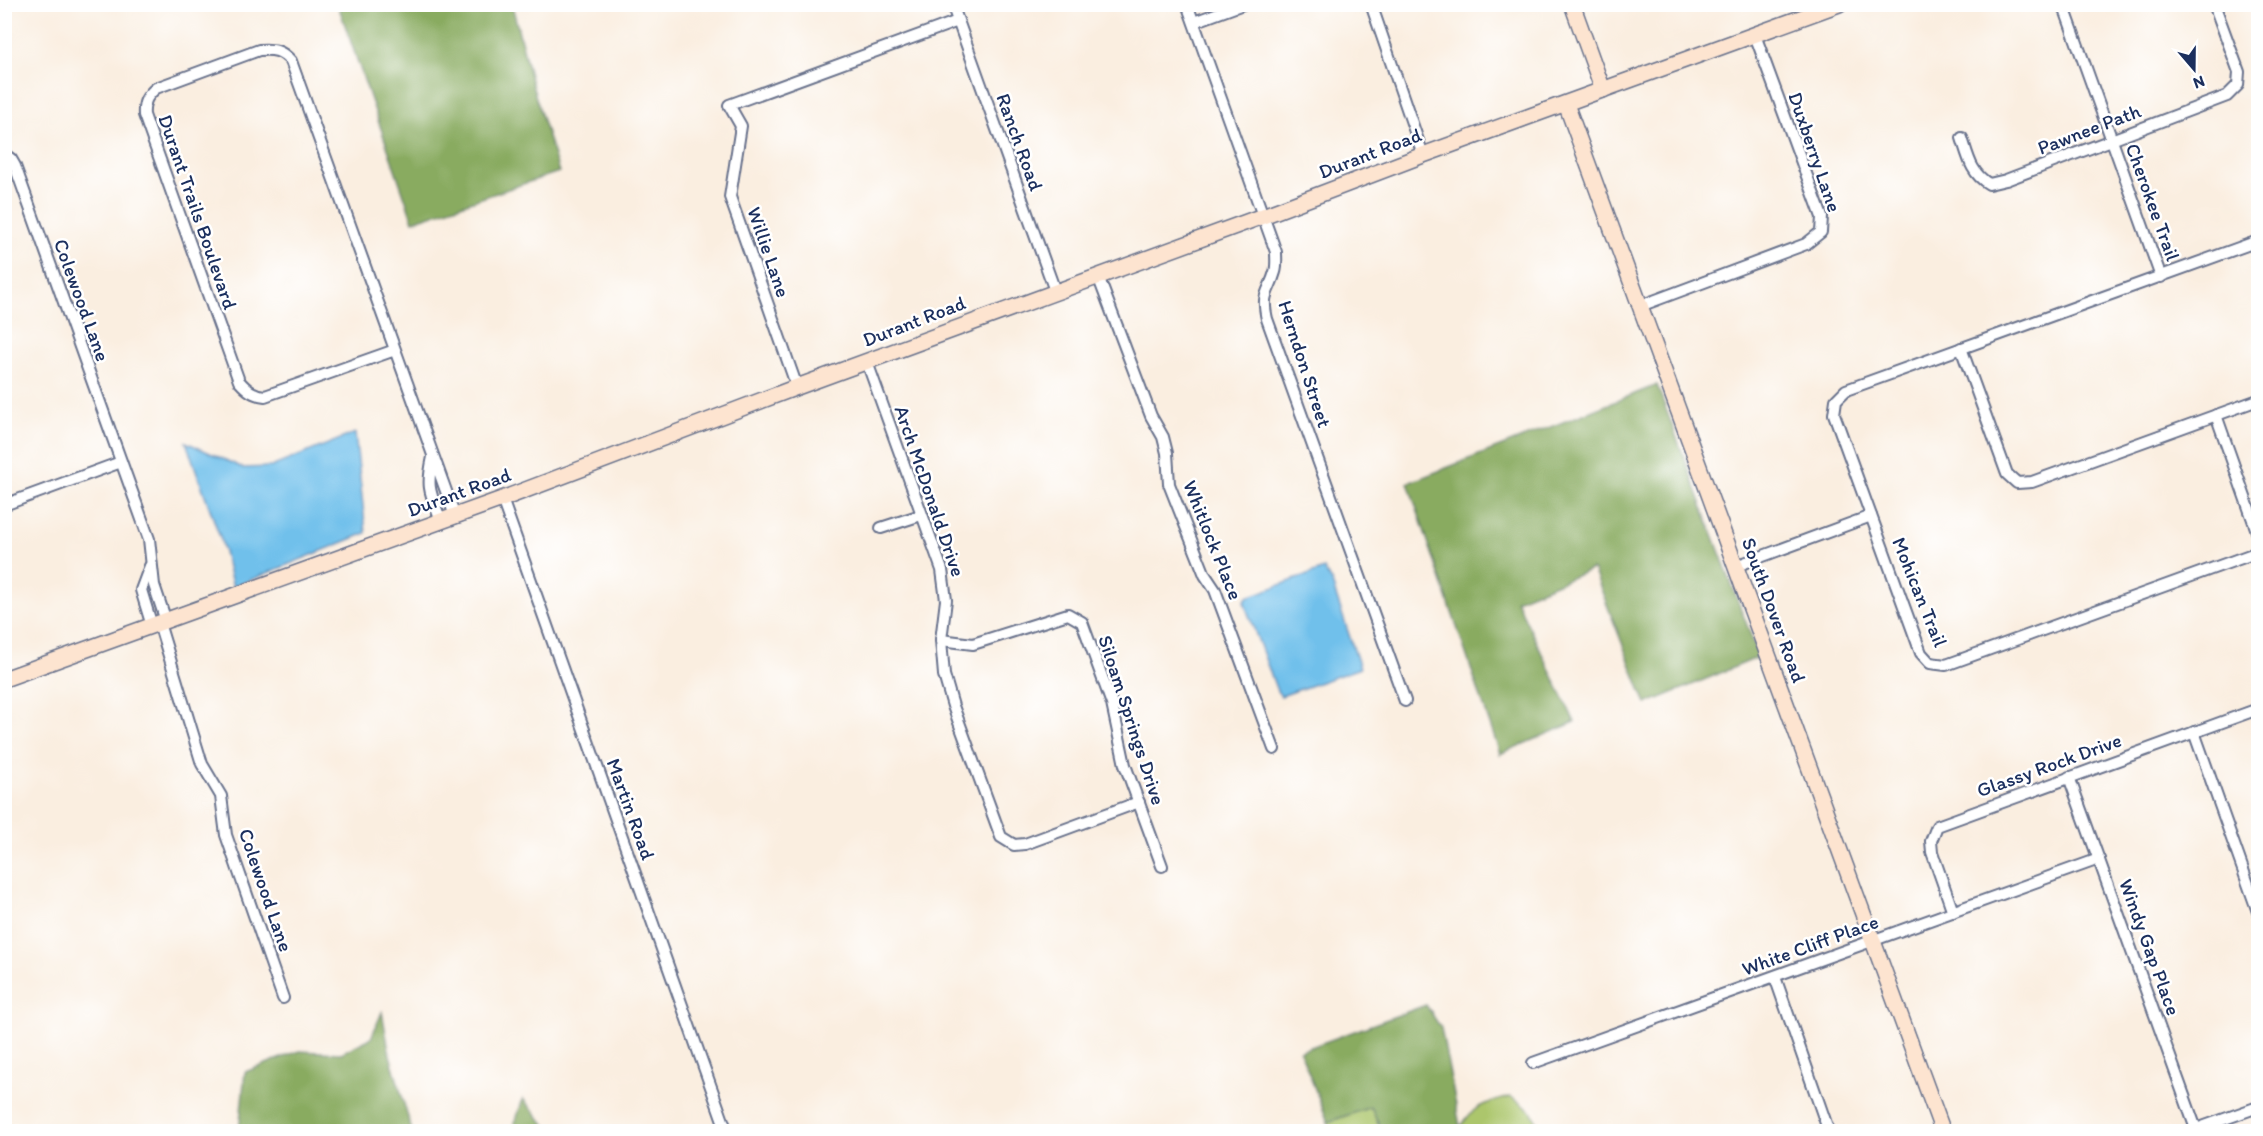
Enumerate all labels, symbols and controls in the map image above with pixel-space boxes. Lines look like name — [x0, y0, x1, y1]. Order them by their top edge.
north arrow — [2164, 39, 2224, 99]
text: N — [2191, 72, 2207, 93]
street label: Duxberry Lane — [1783, 89, 1847, 215]
street label: Ranch Road — [991, 90, 1049, 194]
street label: Pawnee Path — [2034, 98, 2144, 160]
street label: Durant Trails Boulevard — [153, 111, 243, 313]
street label: Durant Road — [1315, 122, 1425, 184]
street label: Cherokee Trail — [2121, 140, 2185, 264]
street label: Willie Lane — [742, 204, 796, 300]
street label: Colewood Lane — [49, 235, 115, 365]
street label: Durant Road — [859, 290, 969, 352]
street label: Herndon Street — [1273, 297, 1337, 431]
street label: Arch McDonald Drive — [889, 402, 971, 580]
street label: Durant Road — [404, 462, 514, 522]
street label: Whitlock Place — [1178, 477, 1248, 603]
street label: South Dover Road — [1737, 534, 1811, 686]
street label: Mohican Trail — [1887, 534, 1953, 651]
street label: Siloam Springs Drive — [1093, 632, 1171, 808]
street label: Glassy Rock Drive — [1973, 728, 2125, 802]
street label: Martin Road — [602, 755, 660, 863]
street label: Colewood Lane — [234, 825, 298, 955]
street label: Windy Gap Place — [2114, 875, 2186, 1019]
street label: White Cliff Place — [1738, 909, 1882, 981]

